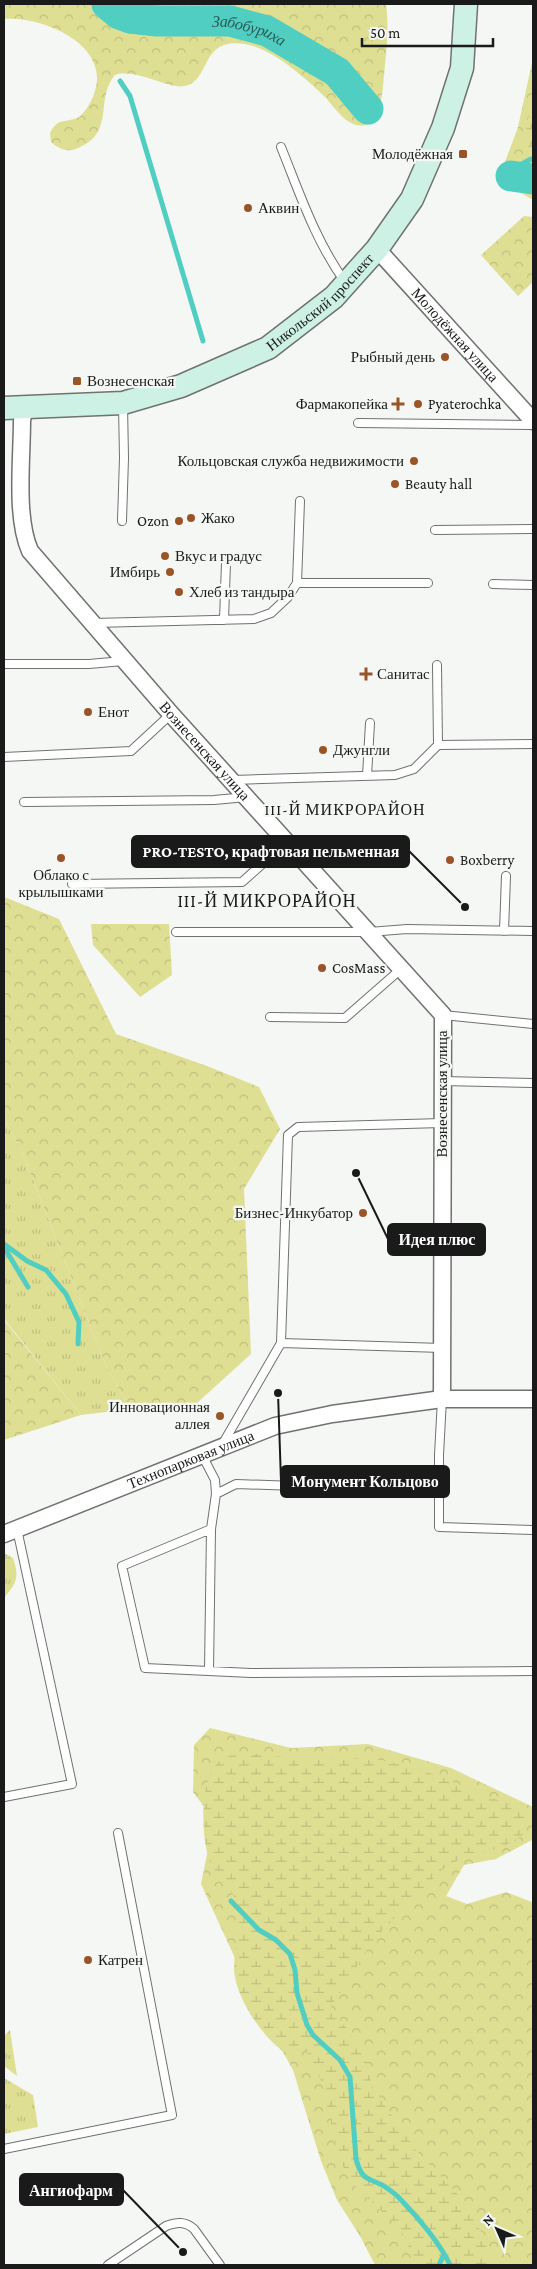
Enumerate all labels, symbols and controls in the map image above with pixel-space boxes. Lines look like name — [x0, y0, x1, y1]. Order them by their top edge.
water label: Забобуриха — [212, 12, 289, 49]
scale bar — [362, 15, 493, 47]
text: 50 m — [370, 25, 400, 41]
place label: Молодёжная — [372, 146, 453, 162]
marker: Молодёжная — [457, 148, 469, 160]
place label: Аквин — [258, 200, 299, 216]
marker: Аквин — [242, 202, 254, 214]
street label: Никольский проспект — [263, 250, 377, 354]
street label: Молодёжная улица — [408, 285, 502, 385]
place label: Рыбный день — [351, 349, 435, 365]
marker: Рыбный день — [439, 351, 451, 363]
place label: Вознесенская — [87, 373, 174, 389]
marker: Вознесенская — [71, 375, 83, 387]
place label: Фармакопейка — [296, 396, 388, 412]
place label: Pyaterochka — [428, 396, 501, 413]
marker: Фармакопейка — [392, 398, 404, 410]
marker: Pyaterochka — [412, 398, 424, 410]
place label: Кольцовская служба недвижимости — [178, 453, 404, 469]
marker: Кольцовская служба недвижимости — [408, 455, 420, 467]
place label: Beauty hall — [405, 476, 472, 493]
marker: Beauty hall — [389, 478, 401, 490]
place label: Жако — [201, 510, 235, 526]
marker: Жако — [185, 512, 197, 524]
place label: Ozon — [137, 513, 169, 529]
marker: Ozon — [173, 515, 185, 527]
place label: Вкус и градус — [175, 548, 262, 564]
marker: Вкус и градус — [159, 550, 171, 562]
place label: Имбирь — [110, 564, 160, 580]
marker: Имбирь — [164, 566, 176, 578]
place label: Хлеб из тандыра — [189, 584, 295, 600]
marker: Хлеб из тандыра — [173, 586, 185, 598]
place label: Санитас — [377, 666, 430, 682]
marker: Санитас — [359, 667, 373, 681]
street label: Вознесенская улица — [156, 699, 253, 804]
place label: Енот — [98, 704, 129, 720]
marker: Енот — [82, 706, 94, 718]
place label: Джунгли — [333, 742, 390, 758]
marker: Джунгли — [317, 744, 329, 756]
district label: III-Й МИКРОРАЙОН — [264, 800, 426, 818]
callout: PRO-TESTO, крафтовая пельменная — [132, 836, 409, 867]
text: PRO-TESTO, крафтовая пельменная — [143, 843, 400, 861]
marker: Облако с крылышками — [55, 852, 67, 864]
place label: Boxberry — [460, 852, 514, 869]
marker: Boxberry — [444, 854, 456, 866]
place label: Облако с крылышками — [18, 867, 104, 900]
district label: III-Й МИКРОРАЙОН — [177, 891, 357, 911]
place label: CosMass — [332, 960, 385, 976]
marker: CosMass — [316, 962, 328, 974]
street label: Вознесенская улица — [434, 1030, 450, 1158]
place label: Бизнес-Инкубатор — [235, 1205, 353, 1221]
marker: Бизнес-Инкубатор — [357, 1207, 369, 1219]
callout: Идея плюс — [388, 1224, 485, 1255]
text: Идея плюс — [399, 1231, 475, 1248]
place label: Инновационная аллея — [109, 1399, 210, 1432]
marker: Инновационная аллея — [214, 1410, 226, 1422]
street label: Технопарковая улица — [125, 1427, 257, 1492]
callout: Монумент Кольцово — [281, 1466, 449, 1497]
text: Монумент Кольцово — [291, 1473, 439, 1491]
place label: Катрен — [98, 1952, 143, 1968]
marker: Катрен — [82, 1954, 94, 1966]
callout: Ангиофарм — [20, 2174, 123, 2205]
text: Ангиофарм — [29, 2182, 113, 2200]
north arrow — [472, 2204, 522, 2254]
text: N — [479, 2210, 497, 2229]

